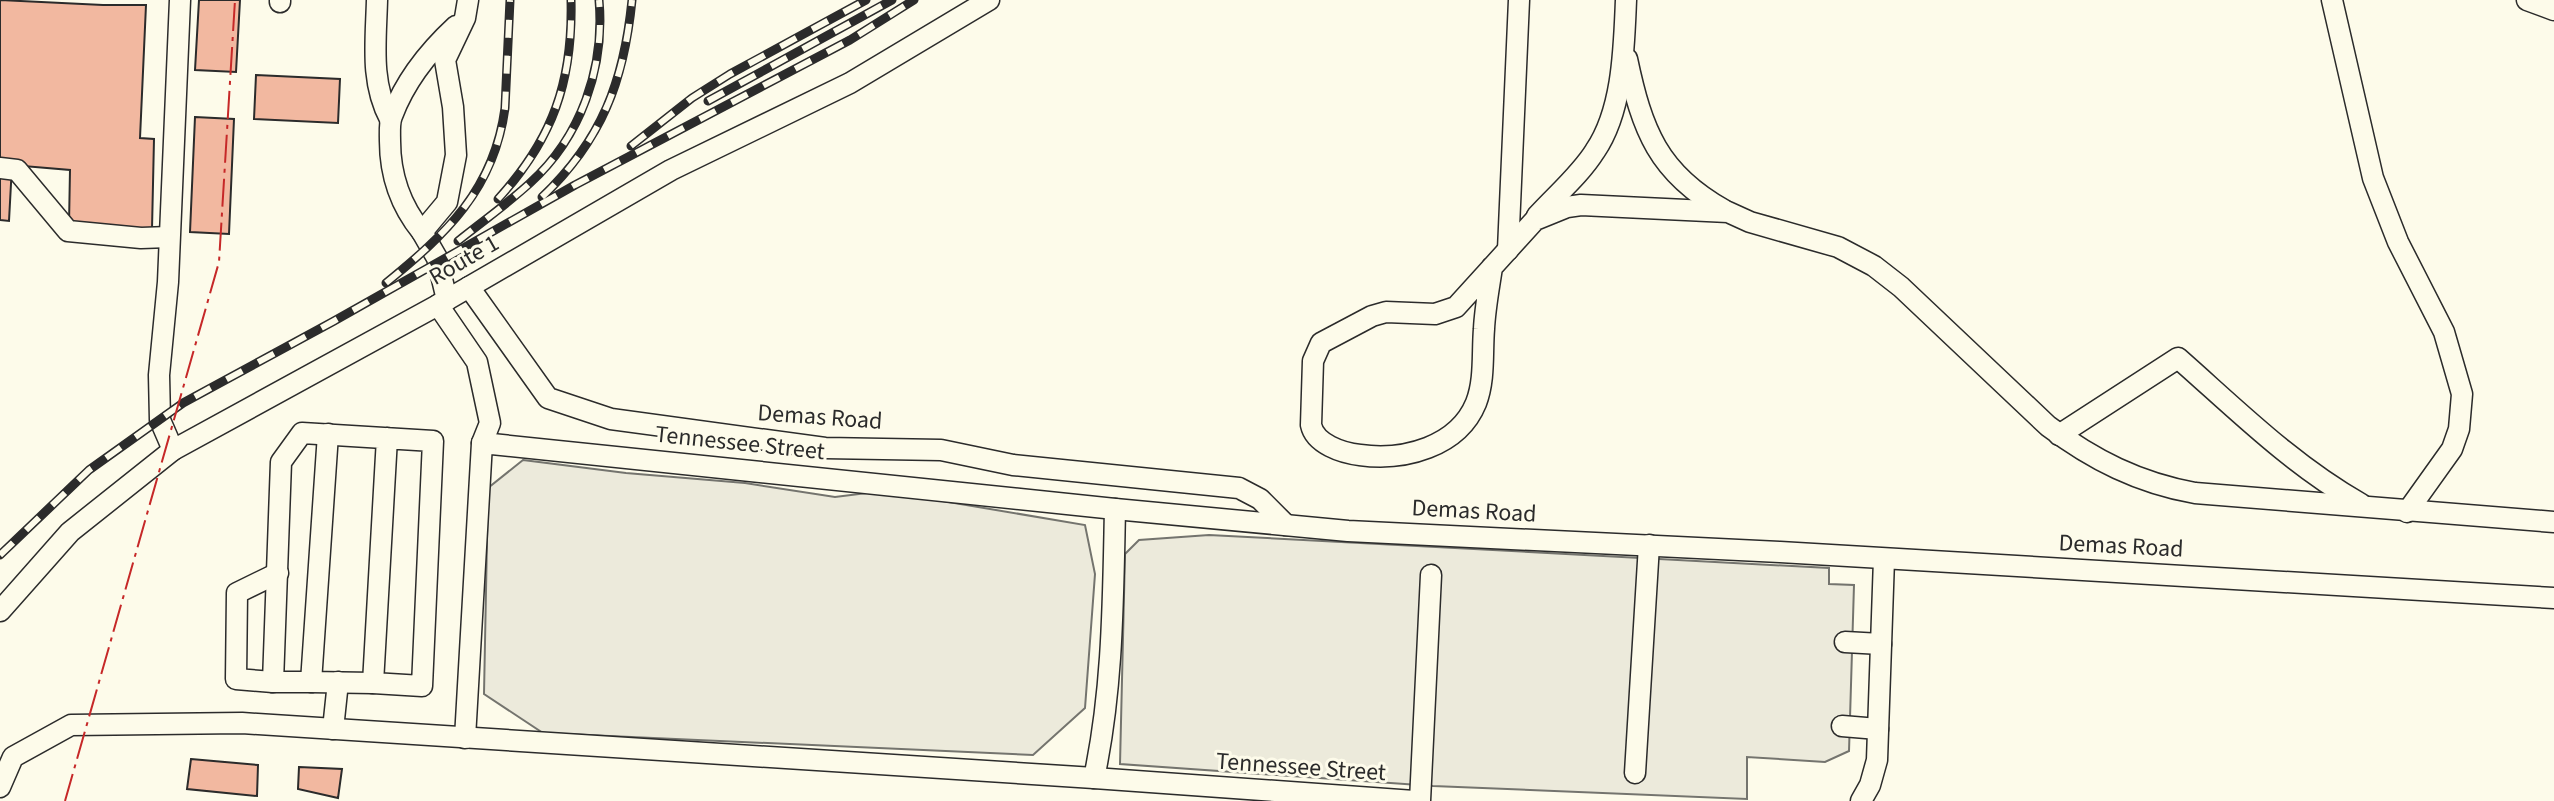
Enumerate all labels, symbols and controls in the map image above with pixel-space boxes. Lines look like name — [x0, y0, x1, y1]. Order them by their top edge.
street label: Route 1 — [422, 226, 506, 294]
street label: Demas Road — [756, 395, 884, 439]
street label: Tennessee Street — [654, 417, 826, 469]
street label: Demas Road — [1411, 490, 1537, 532]
street label: Demas Road — [2058, 525, 2184, 567]
street label: Tennessee Street — [1215, 744, 1387, 790]

